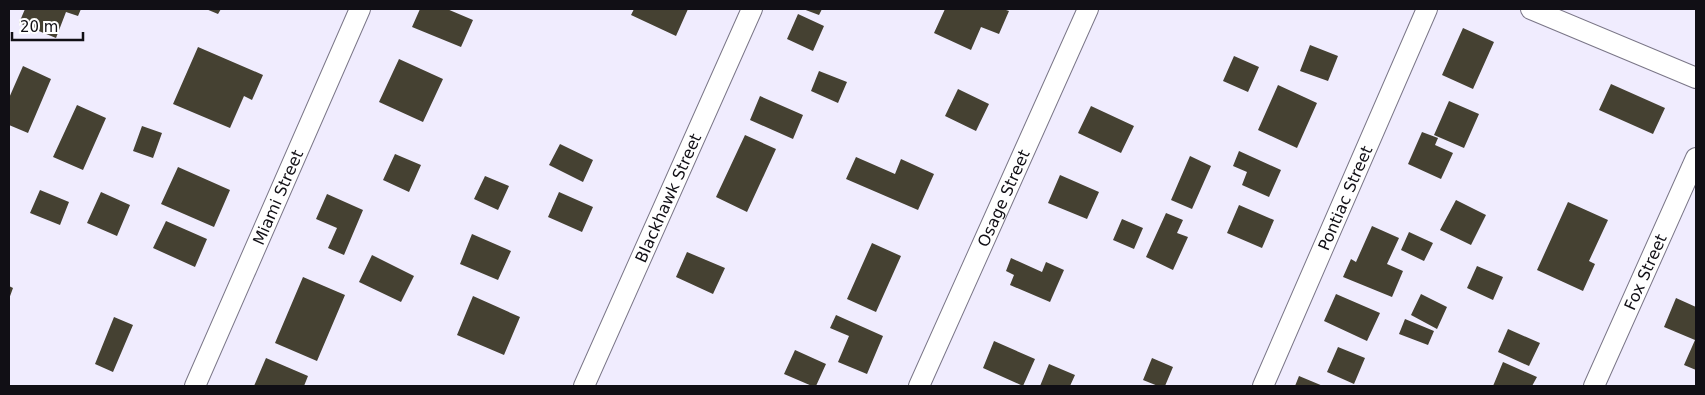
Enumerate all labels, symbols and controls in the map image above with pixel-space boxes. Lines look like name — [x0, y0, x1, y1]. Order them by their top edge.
scale bar — [12, 10, 84, 42]
text: 20 m — [20, 18, 58, 36]
street label: Blackhawk Street — [631, 130, 705, 265]
street label: Pontiac Street — [1314, 143, 1376, 253]
street label: Osage Street — [973, 146, 1033, 250]
street label: Miami Street — [248, 147, 307, 248]
street label: Fox Street — [1620, 231, 1670, 313]

